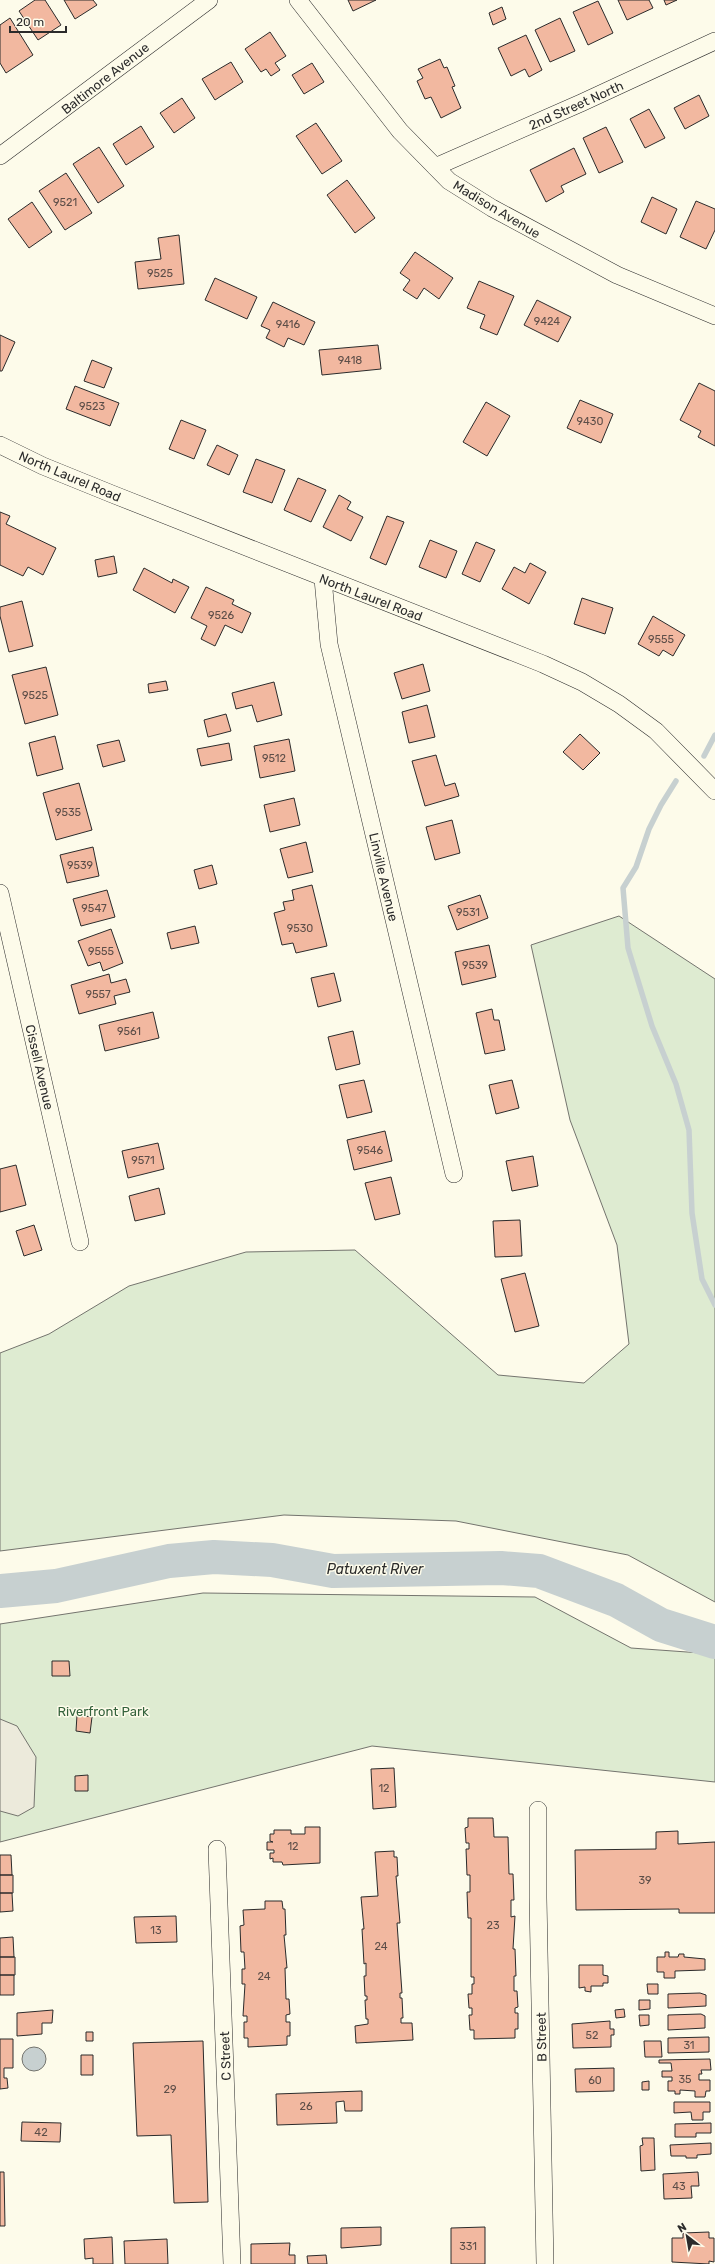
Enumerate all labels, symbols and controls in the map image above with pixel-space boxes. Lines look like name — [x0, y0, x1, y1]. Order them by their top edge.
scale bar — [10, 8, 66, 34]
text: 20 m — [16, 15, 44, 29]
street label: Baltimore Avenue — [59, 40, 152, 117]
street label: 2nd Street North — [527, 78, 626, 133]
street label: Madison Avenue — [451, 178, 543, 241]
house number: 9521 — [53, 196, 77, 209]
house number: 9525 — [147, 267, 173, 280]
house number: 9424 — [534, 315, 560, 328]
house number: 9416 — [276, 318, 301, 331]
house number: 9418 — [338, 354, 362, 367]
house number: 9523 — [79, 400, 105, 413]
house number: 9430 — [577, 415, 603, 428]
street label: North Laurel Road — [17, 448, 123, 505]
street label: North Laurel Road — [317, 571, 424, 624]
house number: 9526 — [208, 609, 234, 622]
house number: 9555 — [648, 633, 675, 646]
house number: 9525 — [22, 689, 48, 702]
house number: 9512 — [262, 752, 286, 765]
house number: 9535 — [55, 806, 82, 819]
street label: Linville Avenue — [366, 831, 401, 923]
house number: 9539 — [67, 859, 93, 872]
house number: 9547 — [81, 902, 107, 915]
house number: 9531 — [456, 906, 480, 919]
house number: 9530 — [287, 922, 313, 935]
house number: 9555 — [88, 945, 115, 958]
house number: 9539 — [462, 959, 488, 972]
house number: 9557 — [85, 988, 111, 1001]
street label: Cissell Avenue — [22, 1023, 57, 1111]
house number: 9561 — [117, 1025, 141, 1038]
house number: 9546 — [357, 1144, 384, 1157]
house number: 9571 — [131, 1154, 155, 1167]
water label: Patuxent River — [327, 1561, 424, 1578]
park label: Riverfront Park — [57, 1704, 149, 1719]
house number: 12 — [378, 1782, 390, 1795]
house number: 12 — [287, 1840, 299, 1853]
house number: 39 — [638, 1874, 652, 1887]
house number: 23 — [486, 1919, 500, 1932]
house number: 13 — [150, 1924, 162, 1937]
house number: 24 — [374, 1940, 388, 1953]
house number: 24 — [257, 1970, 271, 1983]
street label: B Street — [534, 2012, 549, 2062]
house number: 52 — [586, 2029, 599, 2042]
street label: C Street — [217, 2031, 234, 2081]
house number: 31 — [683, 2039, 695, 2052]
house number: 35 — [678, 2073, 692, 2086]
house number: 60 — [588, 2074, 602, 2087]
house number: 29 — [164, 2083, 176, 2096]
house number: 26 — [299, 2100, 313, 2113]
house number: 42 — [34, 2126, 48, 2139]
house number: 43 — [672, 2180, 686, 2193]
north arrow — [667, 2216, 707, 2256]
text: N — [675, 2220, 689, 2235]
house number: 331 — [459, 2240, 477, 2253]

